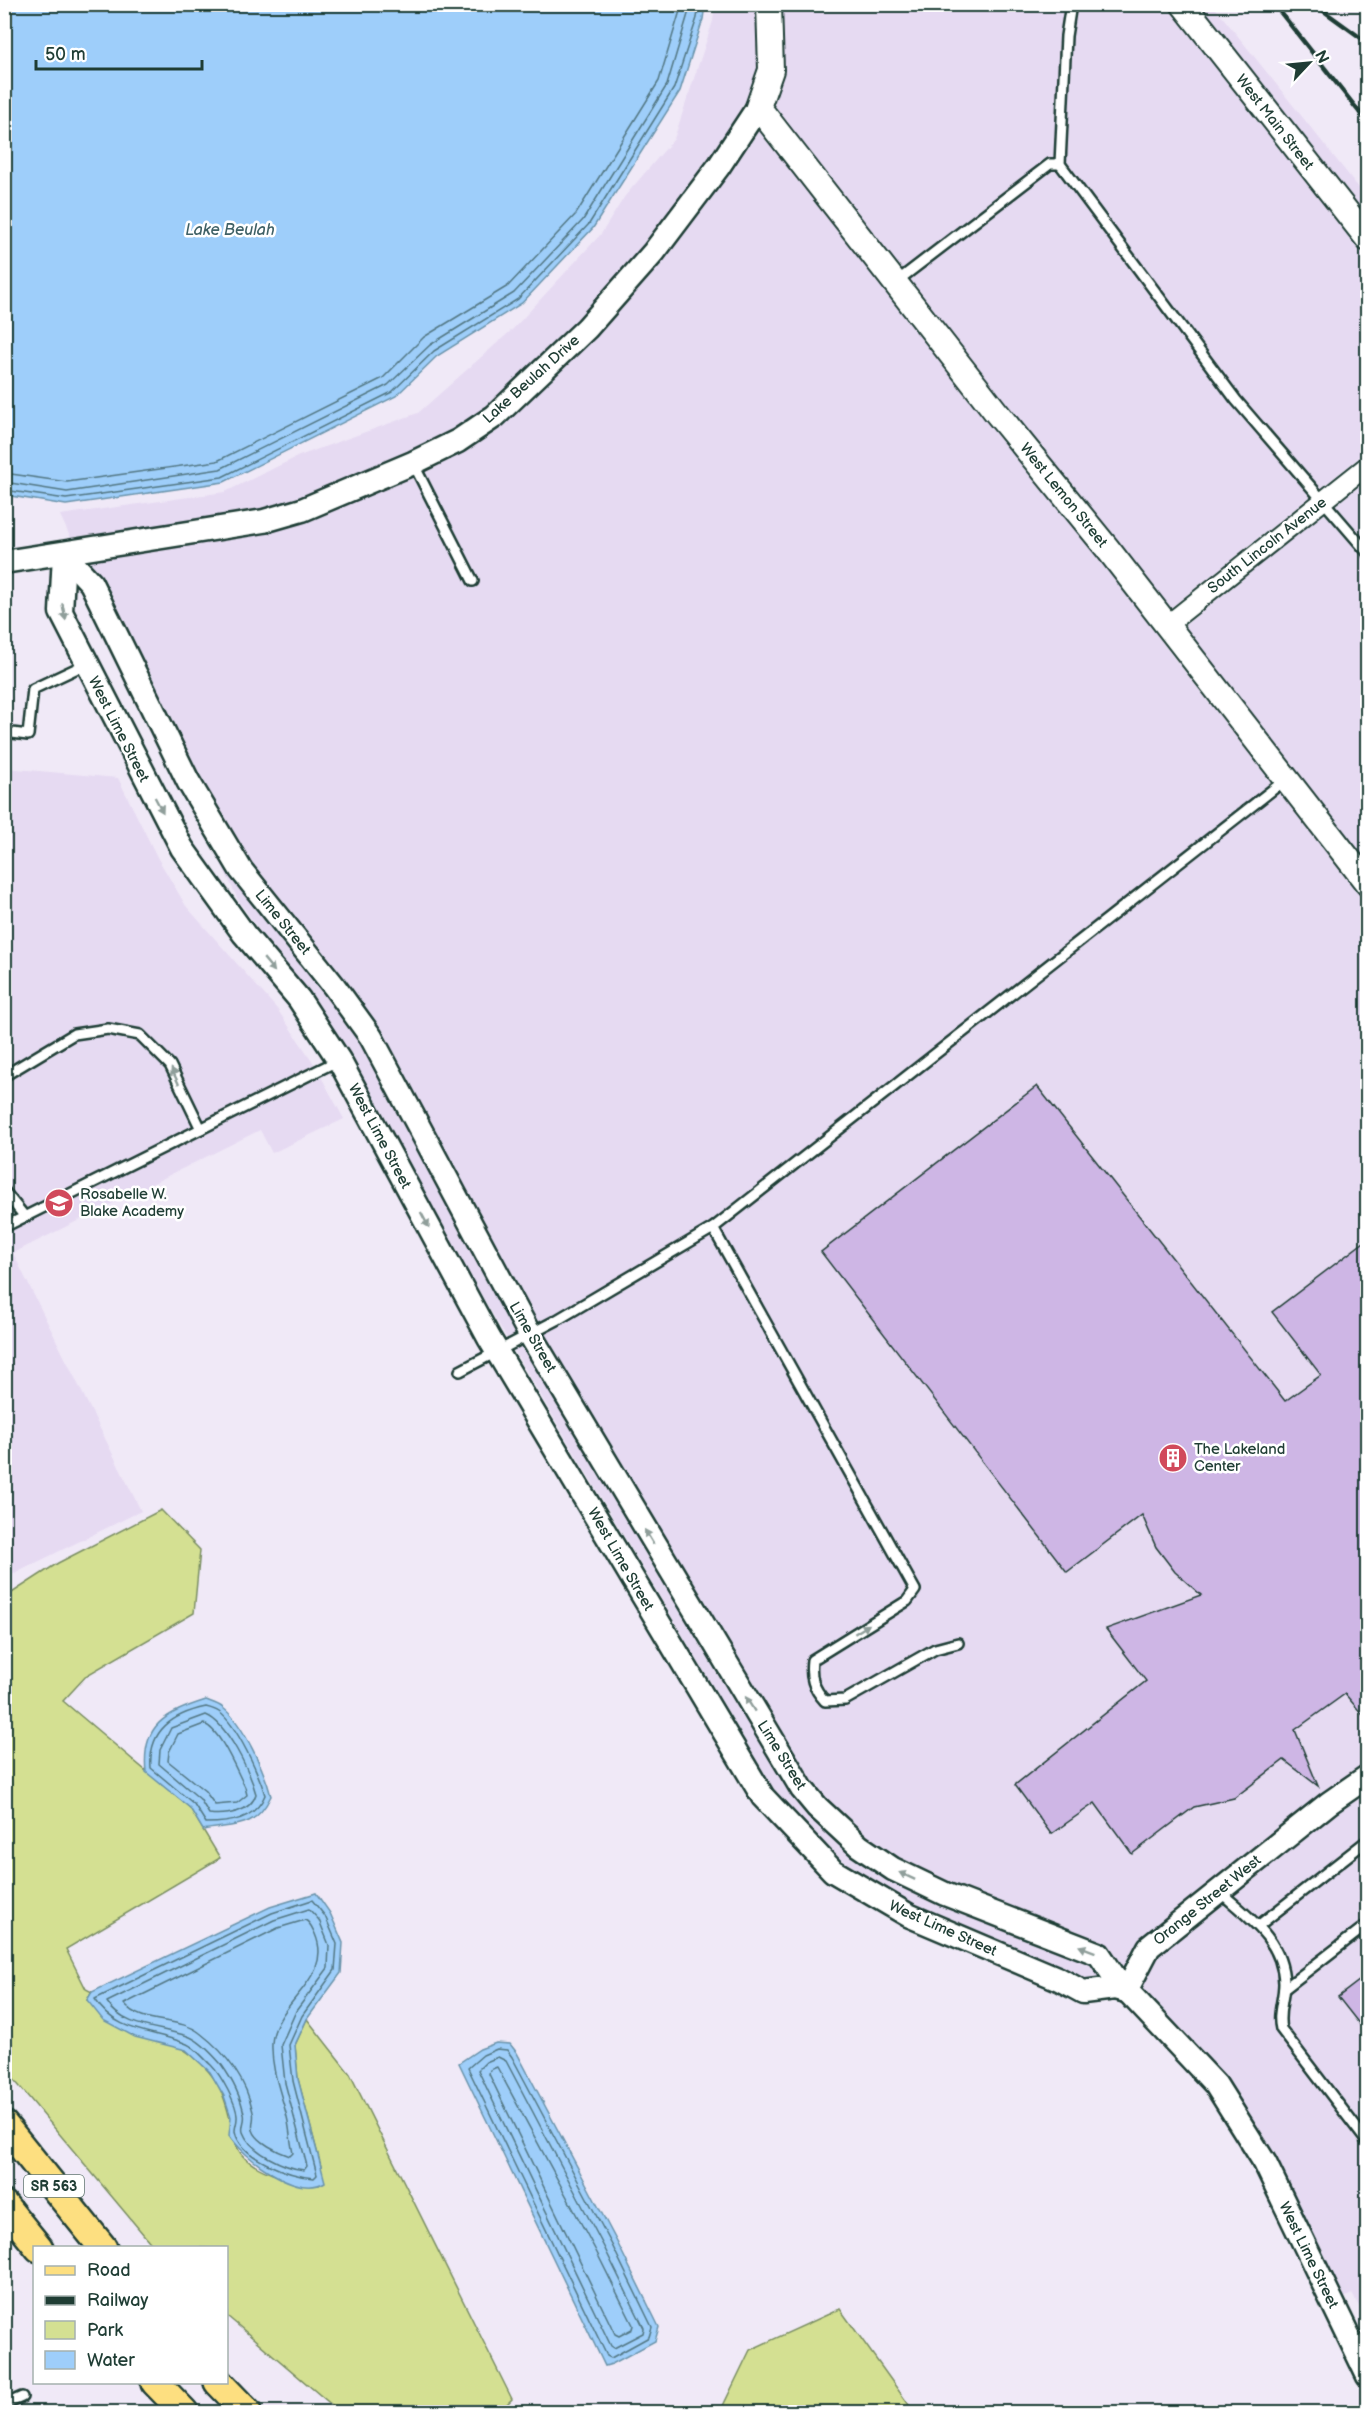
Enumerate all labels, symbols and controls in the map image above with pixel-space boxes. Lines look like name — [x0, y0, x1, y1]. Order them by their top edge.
scale bar — [36, 33, 202, 71]
north arrow — [1279, 33, 1339, 93]
text: 50 m — [45, 44, 86, 65]
text: N — [1310, 48, 1332, 67]
street label: West Main Street — [1231, 71, 1318, 174]
water label: Lake Beulah — [185, 221, 275, 240]
street label: Lake Beulah Drive — [479, 331, 584, 428]
street label: West Lemon Street — [1016, 439, 1112, 552]
street label: South Lincoln Avenue — [1204, 493, 1331, 598]
one-way arrow — [60, 603, 69, 622]
street label: West Lime Street — [84, 673, 154, 786]
one-way arrow — [154, 797, 164, 814]
street label: Lime Street — [251, 886, 315, 959]
one-way arrow — [263, 957, 276, 973]
one-way arrow — [171, 1068, 180, 1085]
street label: West Lime Street — [344, 1080, 415, 1192]
place label: Rosabelle W. Blake Academy — [80, 1185, 184, 1221]
school or university icon: Rosabelle W. Blake Academy — [43, 1187, 75, 1219]
one-way arrow — [420, 1212, 430, 1229]
street label: Lime Street — [505, 1299, 561, 1376]
place label: The Lakeland Center — [1194, 1440, 1285, 1476]
building icon: The Lakeland Center — [1157, 1442, 1189, 1474]
street label: West Lime Street — [583, 1504, 658, 1615]
one-way arrow — [644, 1529, 655, 1545]
one-way arrow — [854, 1624, 870, 1635]
one-way arrow — [744, 1696, 755, 1712]
street label: Lime Street — [753, 1717, 811, 1794]
street label: Orange Street West — [1150, 1851, 1265, 1950]
one-way arrow — [898, 1871, 915, 1880]
street label: West Lime Street — [886, 1896, 1000, 1961]
one-way arrow — [1078, 1944, 1096, 1954]
road number: SR 563 — [24, 2175, 84, 2197]
street label: West Lime Street — [1275, 2199, 1343, 2312]
legend — [33, 2246, 228, 2384]
text: Road — [87, 2260, 131, 2281]
text: Railway — [87, 2290, 149, 2311]
text: Park — [87, 2320, 123, 2341]
text: Water — [87, 2350, 135, 2371]

